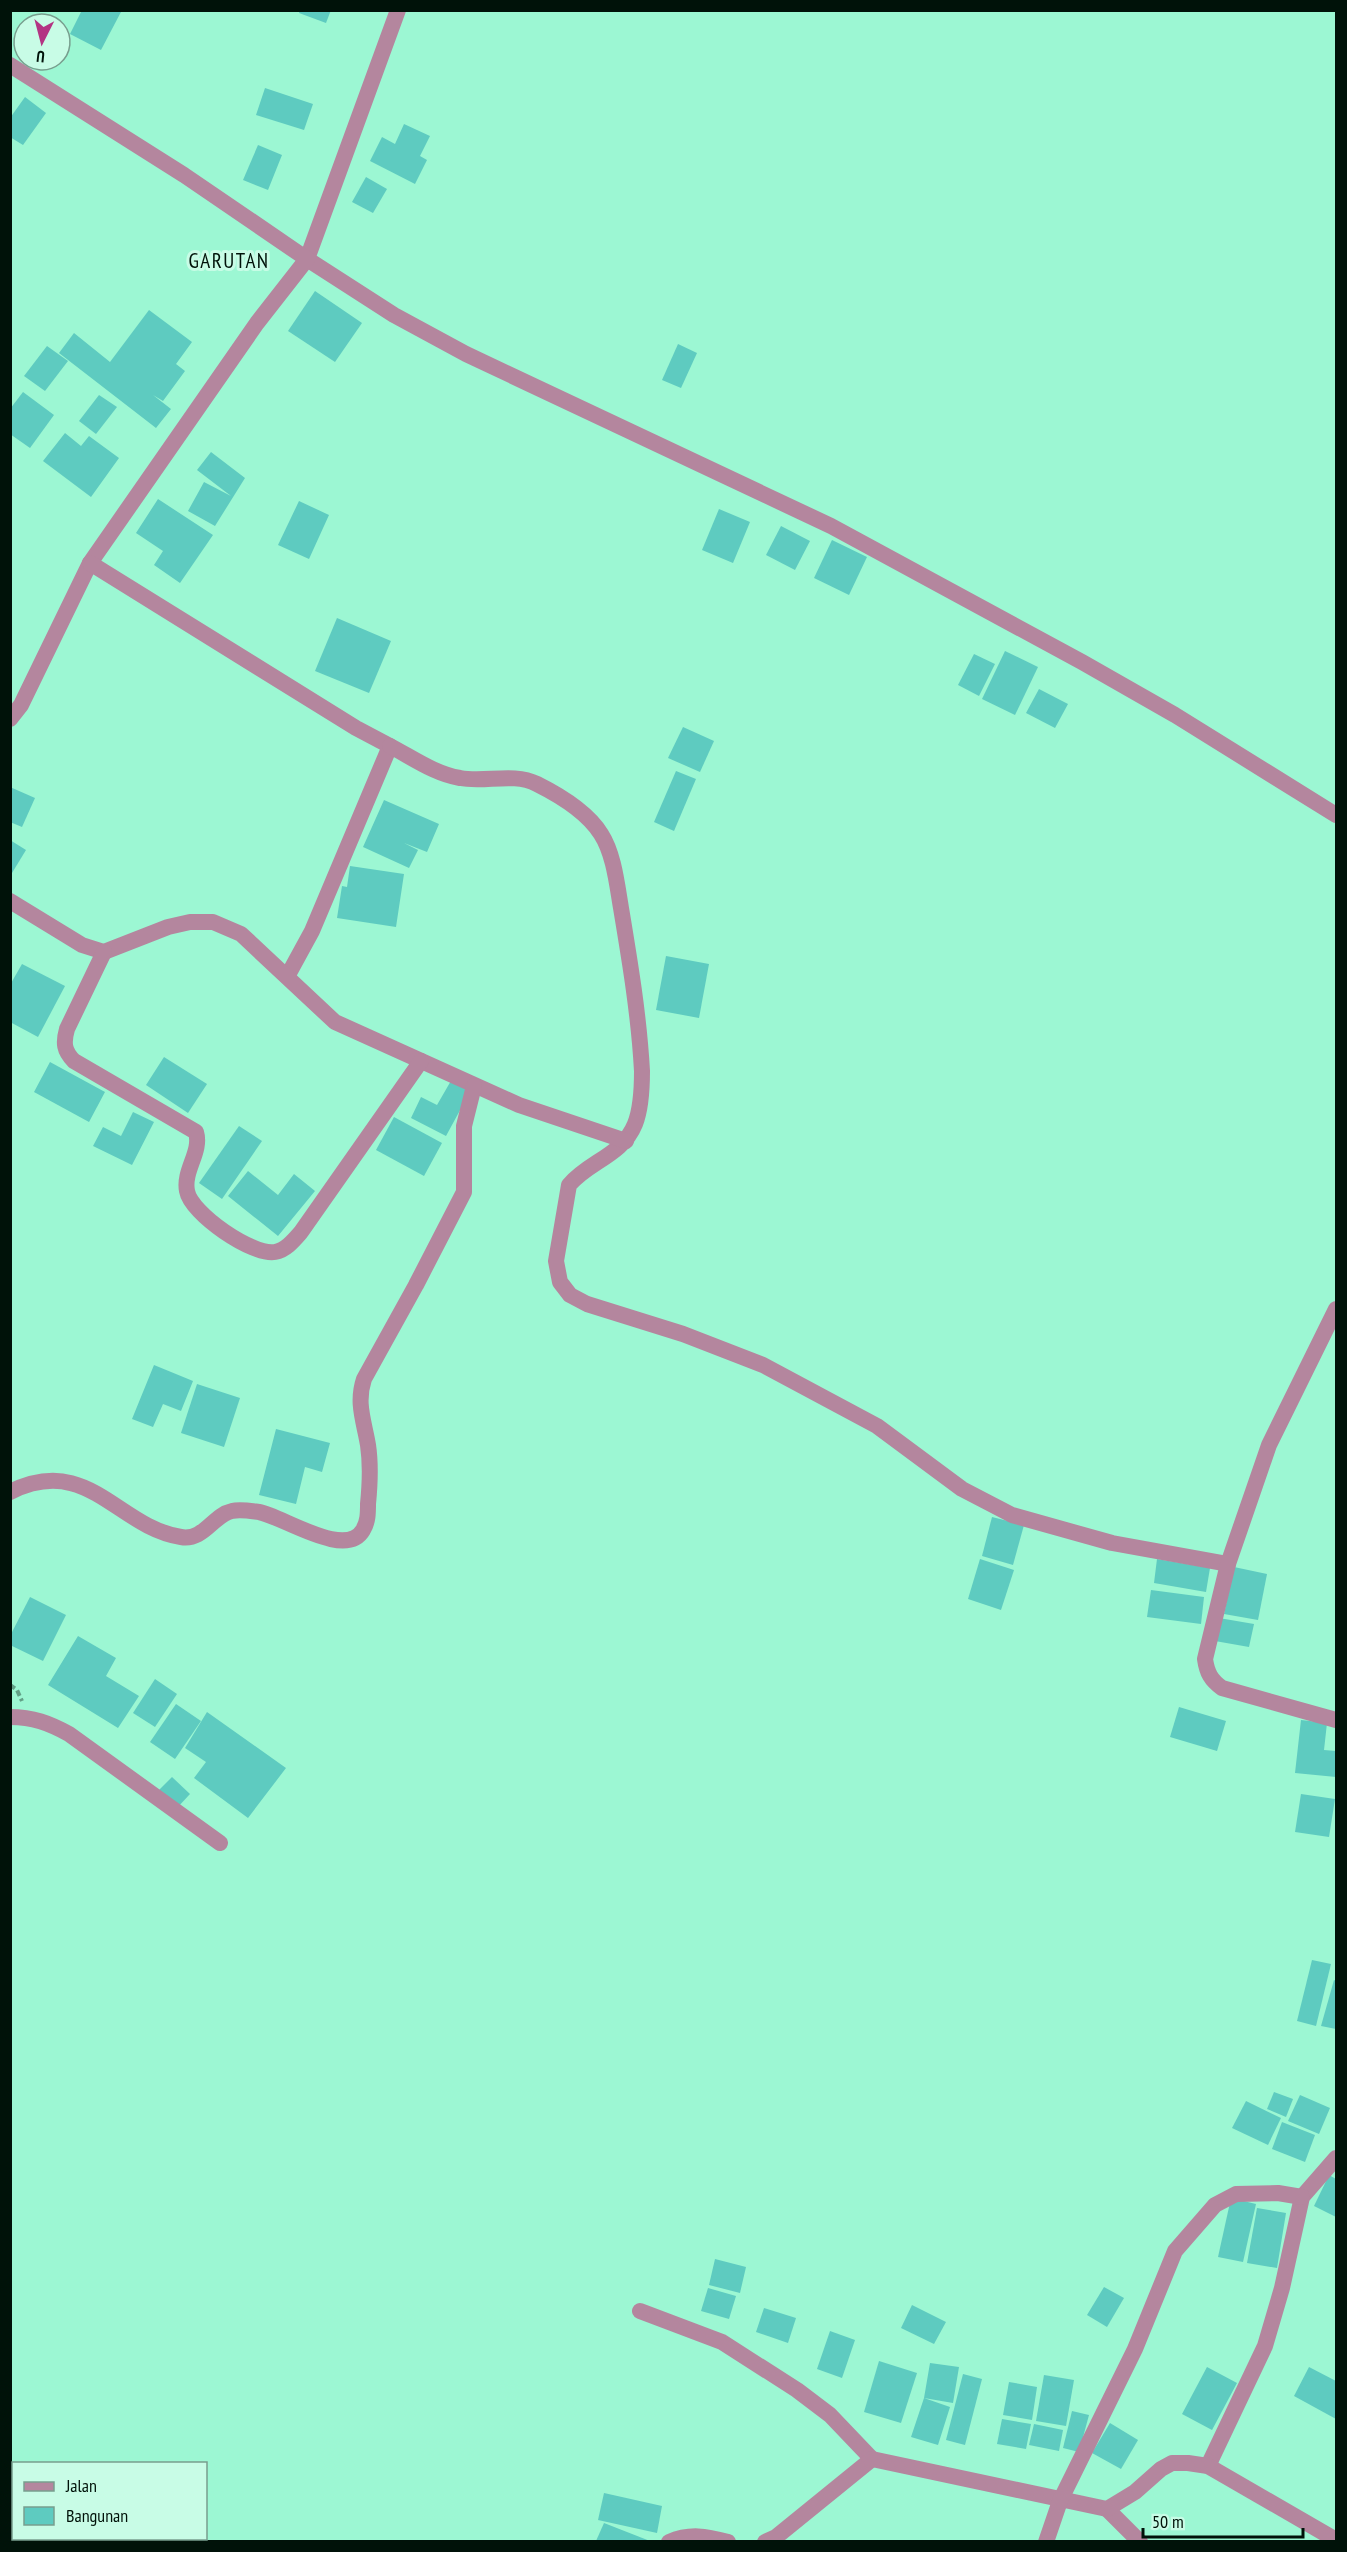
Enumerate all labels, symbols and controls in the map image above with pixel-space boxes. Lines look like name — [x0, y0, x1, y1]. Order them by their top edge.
north arrow — [12, 12, 72, 72]
text: U — [35, 47, 46, 67]
district label: GARUTAN — [188, 247, 270, 274]
legend — [12, 2462, 207, 2540]
text: Jalan — [65, 2474, 97, 2497]
scale bar — [1143, 2501, 1304, 2539]
text: Bangunan — [66, 2504, 128, 2527]
text: 50 m — [1152, 2510, 1184, 2533]

